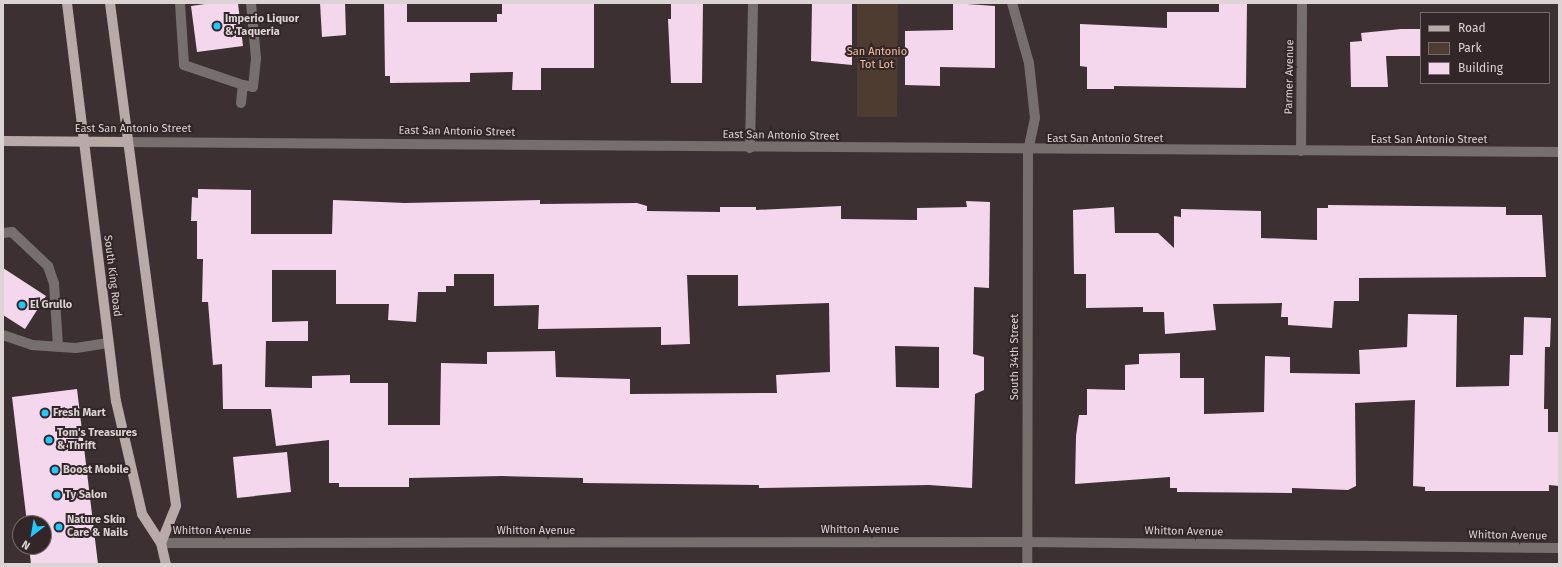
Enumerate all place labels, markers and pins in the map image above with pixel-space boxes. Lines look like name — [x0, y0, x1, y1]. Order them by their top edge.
place label: Imperio Liquor & Taqueria — [225, 13, 299, 39]
marker: Imperio Liquor & Taqueria — [212, 21, 222, 31]
place label: El Grullo — [30, 298, 72, 312]
marker: El Grullo — [17, 300, 27, 310]
place label: Fresh Mart — [53, 406, 106, 420]
marker: Fresh Mart — [40, 408, 50, 418]
place label: Tom's Treasures & Thrift — [57, 427, 137, 453]
marker: Tom's Treasures & Thrift — [44, 435, 54, 445]
place label: Boost Mobile — [63, 463, 129, 477]
marker: Boost Mobile — [50, 465, 60, 475]
place label: Ty Salon — [65, 488, 107, 502]
marker: Ty Salon — [52, 490, 62, 500]
place label: Nature Skin Care & Nails — [67, 514, 128, 540]
marker: Nature Skin Care & Nails — [54, 522, 64, 532]

